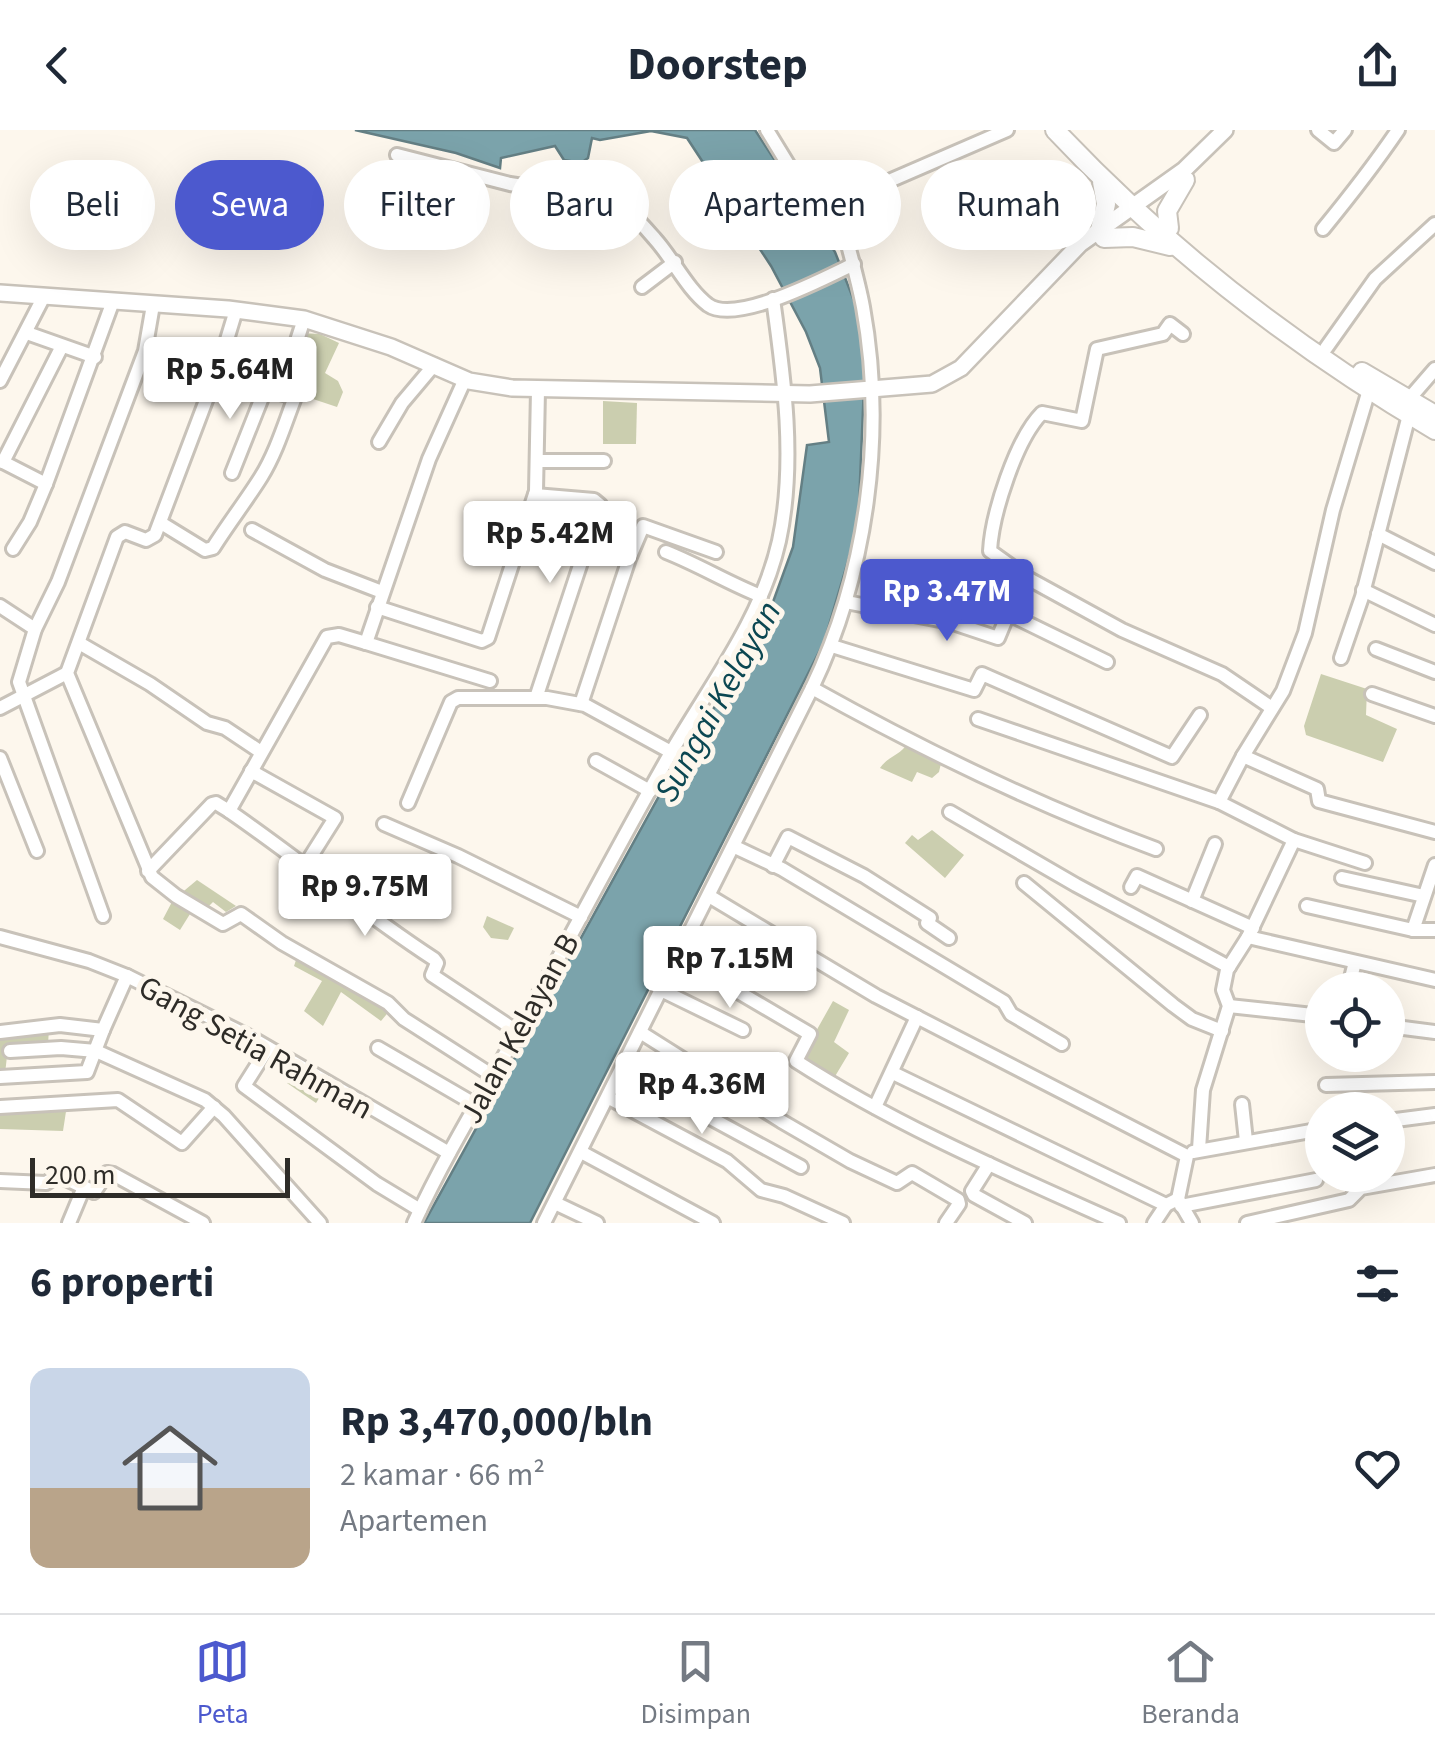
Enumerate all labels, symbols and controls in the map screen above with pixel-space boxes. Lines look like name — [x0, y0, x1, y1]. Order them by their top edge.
text: Doorstep — [627, 33, 808, 97]
icon: back — [30, 38, 85, 93]
icon: share — [1350, 38, 1405, 93]
chip: Beli — [30, 160, 155, 250]
chip: Sewa — [175, 160, 324, 250]
chip: Filter — [344, 160, 490, 250]
chip: Baru — [510, 160, 649, 250]
chip: Apartemen — [669, 160, 901, 250]
chip: Rumah — [921, 160, 1096, 250]
pin: Rp 5.64M — [127, 337, 333, 422]
text: Rp 5.64M — [165, 346, 295, 392]
pin: Rp 5.42M — [447, 501, 653, 586]
text: Rp 5.42M — [485, 510, 615, 556]
pin: Rp 3.47M — [844, 559, 1050, 644]
text: Rp 3.47M — [882, 568, 1012, 614]
water label: Sungai Kelayan — [642, 592, 794, 811]
pin: Rp 9.75M — [262, 854, 468, 939]
text: Rp 9.75M — [300, 863, 430, 909]
street label: Jalan Kelayan B — [449, 925, 591, 1132]
pin: Rp 7.15M — [627, 926, 833, 1011]
text: Rp 7.15M — [665, 935, 795, 981]
street label: Gang Setia Rahman — [130, 964, 381, 1131]
map controls — [1305, 972, 1405, 1192]
button: locate — [1305, 972, 1405, 1072]
pin: Rp 4.36M — [599, 1052, 805, 1137]
text: Rp 4.36M — [637, 1061, 767, 1107]
button: layers — [1305, 1092, 1405, 1192]
scale bar — [30, 1153, 290, 1198]
text: 200 m — [45, 1155, 116, 1195]
text: 6 properti — [30, 1253, 214, 1313]
icon: filters — [1350, 1256, 1405, 1311]
text: Rp 3,470,000/bln — [340, 1392, 653, 1452]
icon: home — [110, 1408, 230, 1528]
icon: heart — [1350, 1441, 1405, 1496]
text: 2 kamar · 66 m² — [340, 1452, 545, 1498]
text: Apartemen — [340, 1498, 488, 1544]
tab: Peta — [195, 1634, 250, 1734]
tab: Disimpan — [640, 1634, 751, 1734]
tab: Beranda — [1141, 1634, 1240, 1734]

